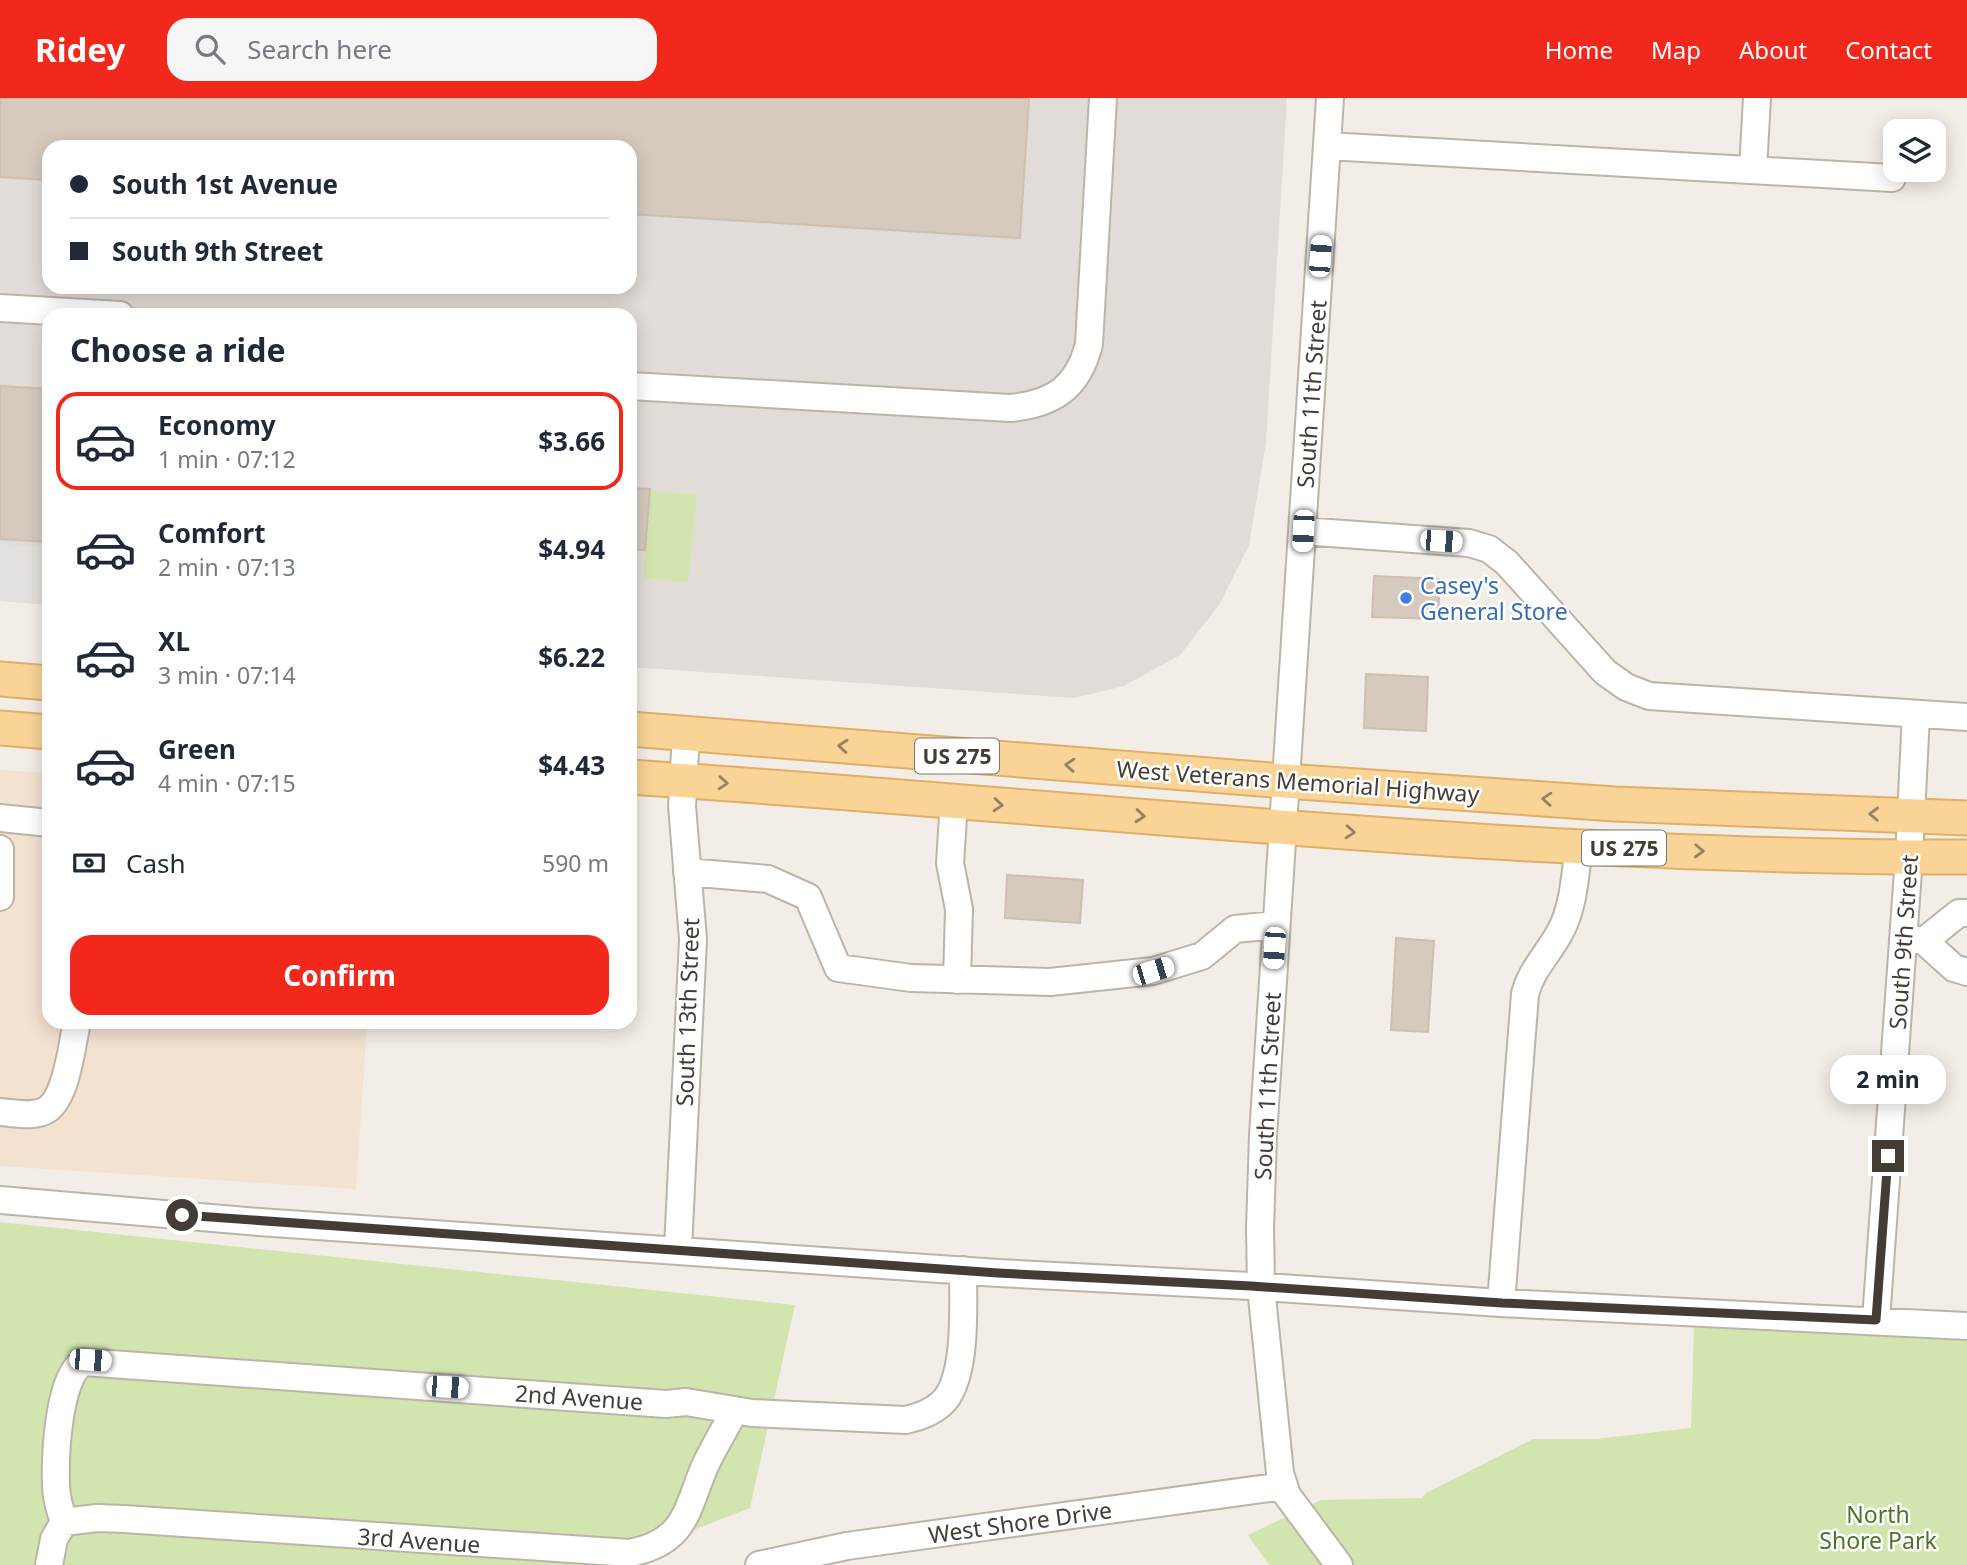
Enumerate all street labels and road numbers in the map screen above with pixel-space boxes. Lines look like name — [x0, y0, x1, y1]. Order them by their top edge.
street label: South 11th Street — [1288, 299, 1334, 489]
road number: US 275 — [915, 738, 999, 774]
street label: West Veterans Memorial Highway — [1116, 752, 1481, 810]
road number: US 275 — [1582, 830, 1666, 866]
street label: South 9th Street — [1881, 854, 1925, 1030]
street label: South 13th Street — [668, 917, 706, 1107]
street label: South 11th Street — [1246, 991, 1288, 1181]
street label: 2nd Avenue — [514, 1377, 644, 1417]
street label: West Shore Drive — [926, 1493, 1114, 1551]
street label: 3rd Avenue — [356, 1520, 482, 1560]

